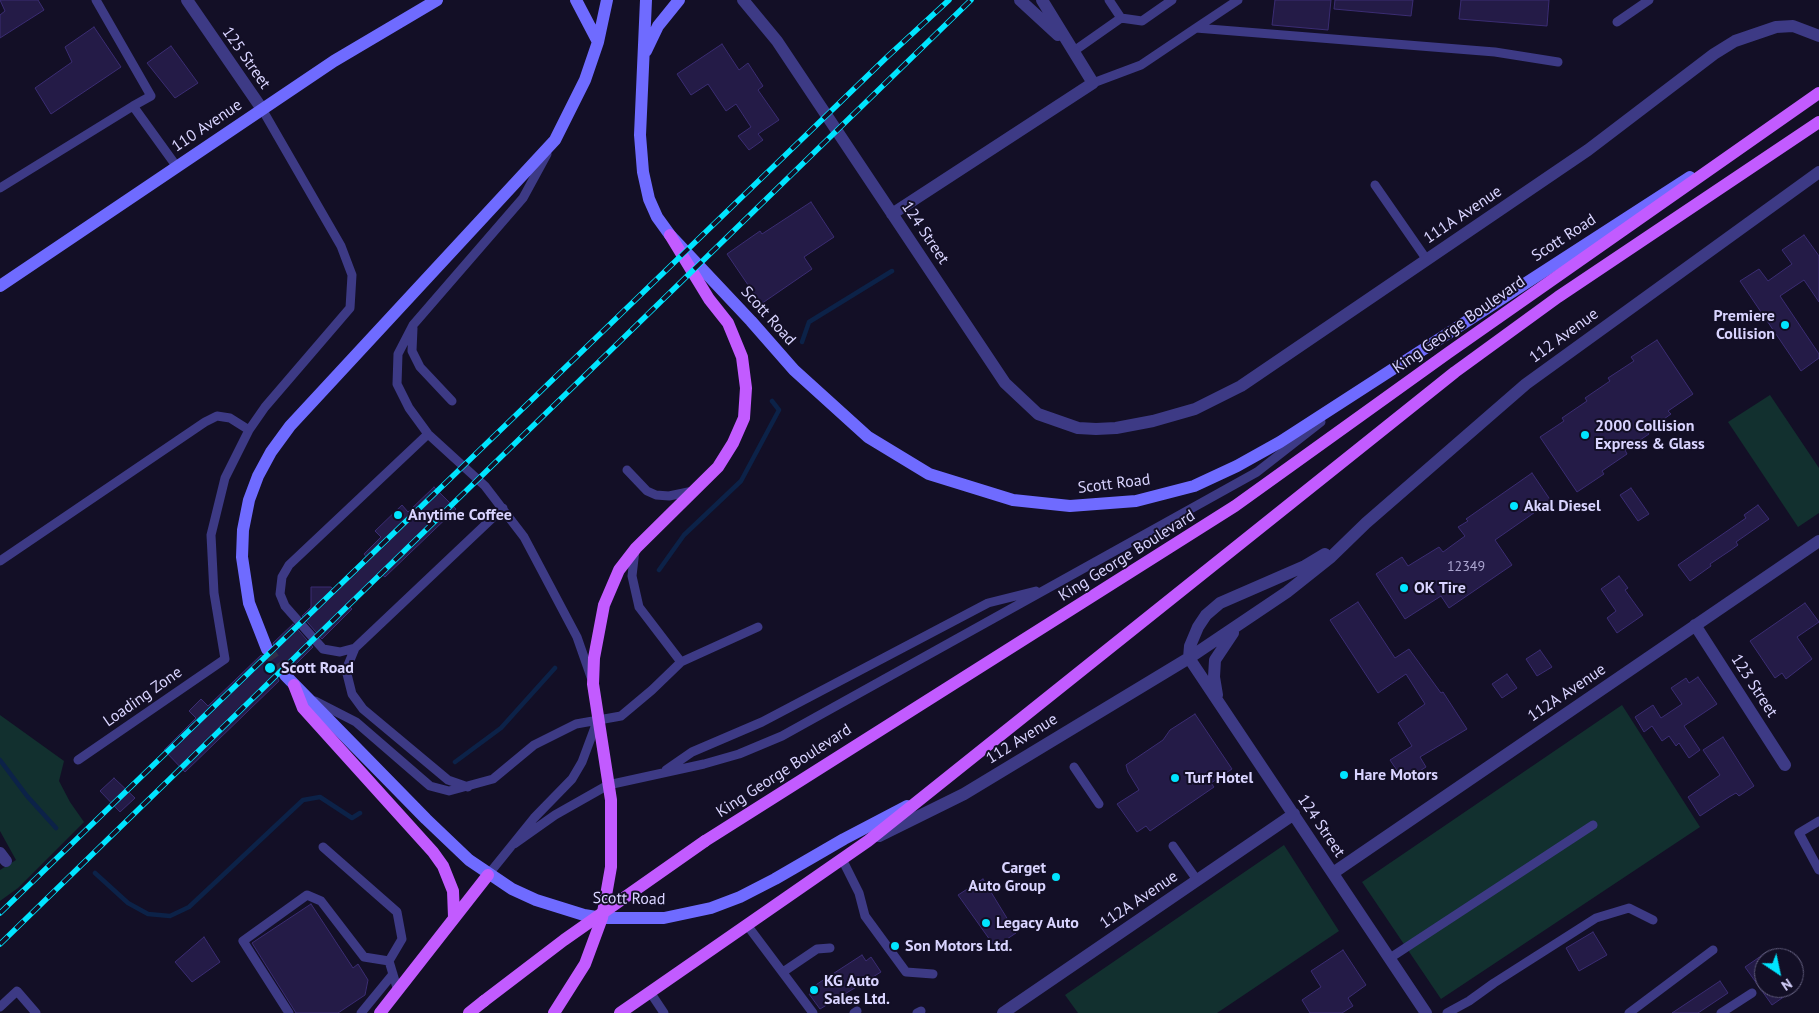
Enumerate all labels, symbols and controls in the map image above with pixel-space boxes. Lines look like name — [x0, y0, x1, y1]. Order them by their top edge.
street label: 125 Street — [218, 23, 274, 93]
street label: 110 Avenue — [168, 96, 246, 156]
street label: 111A Avenue — [1420, 182, 1506, 248]
street label: 124 Street — [897, 198, 953, 268]
street label: Scott Road — [1528, 210, 1600, 266]
street label: King George Boulevard — [1389, 272, 1529, 378]
street label: Scott Road — [736, 282, 800, 350]
street label: 112 Avenue — [1526, 305, 1602, 367]
place label: Premiere Collision — [1714, 306, 1775, 344]
marker: Premiere Collision — [1779, 319, 1791, 331]
place label: 2000 Collision Express & Glass — [1595, 416, 1705, 454]
marker: 2000 Collision Express & Glass — [1579, 429, 1591, 441]
street label: Scott Road — [1077, 470, 1151, 498]
place label: Akal Diesel — [1524, 496, 1601, 516]
marker: Akal Diesel — [1508, 500, 1520, 512]
place label: Anytime Coffee — [408, 505, 512, 525]
street label: King George Boulevard — [1055, 506, 1199, 606]
marker: Anytime Coffee — [392, 509, 404, 521]
house number: 12349 — [1447, 559, 1485, 575]
place label: OK Tire — [1414, 578, 1466, 598]
marker: OK Tire — [1398, 582, 1410, 594]
street label: 123 Street — [1727, 651, 1781, 721]
place label: Scott Road — [281, 658, 354, 678]
street label: 112A Avenue — [1524, 660, 1610, 726]
marker: Scott Road — [263, 661, 277, 675]
street label: Loading Zone — [100, 663, 186, 731]
street label: 112 Avenue — [983, 710, 1061, 768]
street label: King George Boulevard — [713, 720, 855, 822]
place label: Hare Motors — [1354, 765, 1438, 785]
place label: Turf Hotel — [1185, 768, 1253, 788]
marker: Hare Motors — [1338, 769, 1350, 781]
marker: Turf Hotel — [1169, 772, 1181, 784]
street label: 124 Street — [1293, 791, 1349, 861]
place label: Carget Auto Group — [968, 858, 1046, 896]
street label: 112A Avenue — [1096, 867, 1182, 933]
marker: Carget Auto Group — [1050, 871, 1062, 883]
street label: Scott Road — [592, 889, 666, 909]
place label: Legacy Auto — [996, 913, 1079, 933]
marker: Legacy Auto — [980, 917, 992, 929]
place label: Son Motors Ltd. — [905, 936, 1013, 956]
marker: Son Motors Ltd. — [889, 940, 901, 952]
north arrow — [1754, 948, 1804, 998]
place label: KG Auto Sales Ltd. — [824, 971, 890, 1009]
text: N — [1778, 975, 1796, 995]
marker: KG Auto Sales Ltd. — [808, 984, 820, 996]

